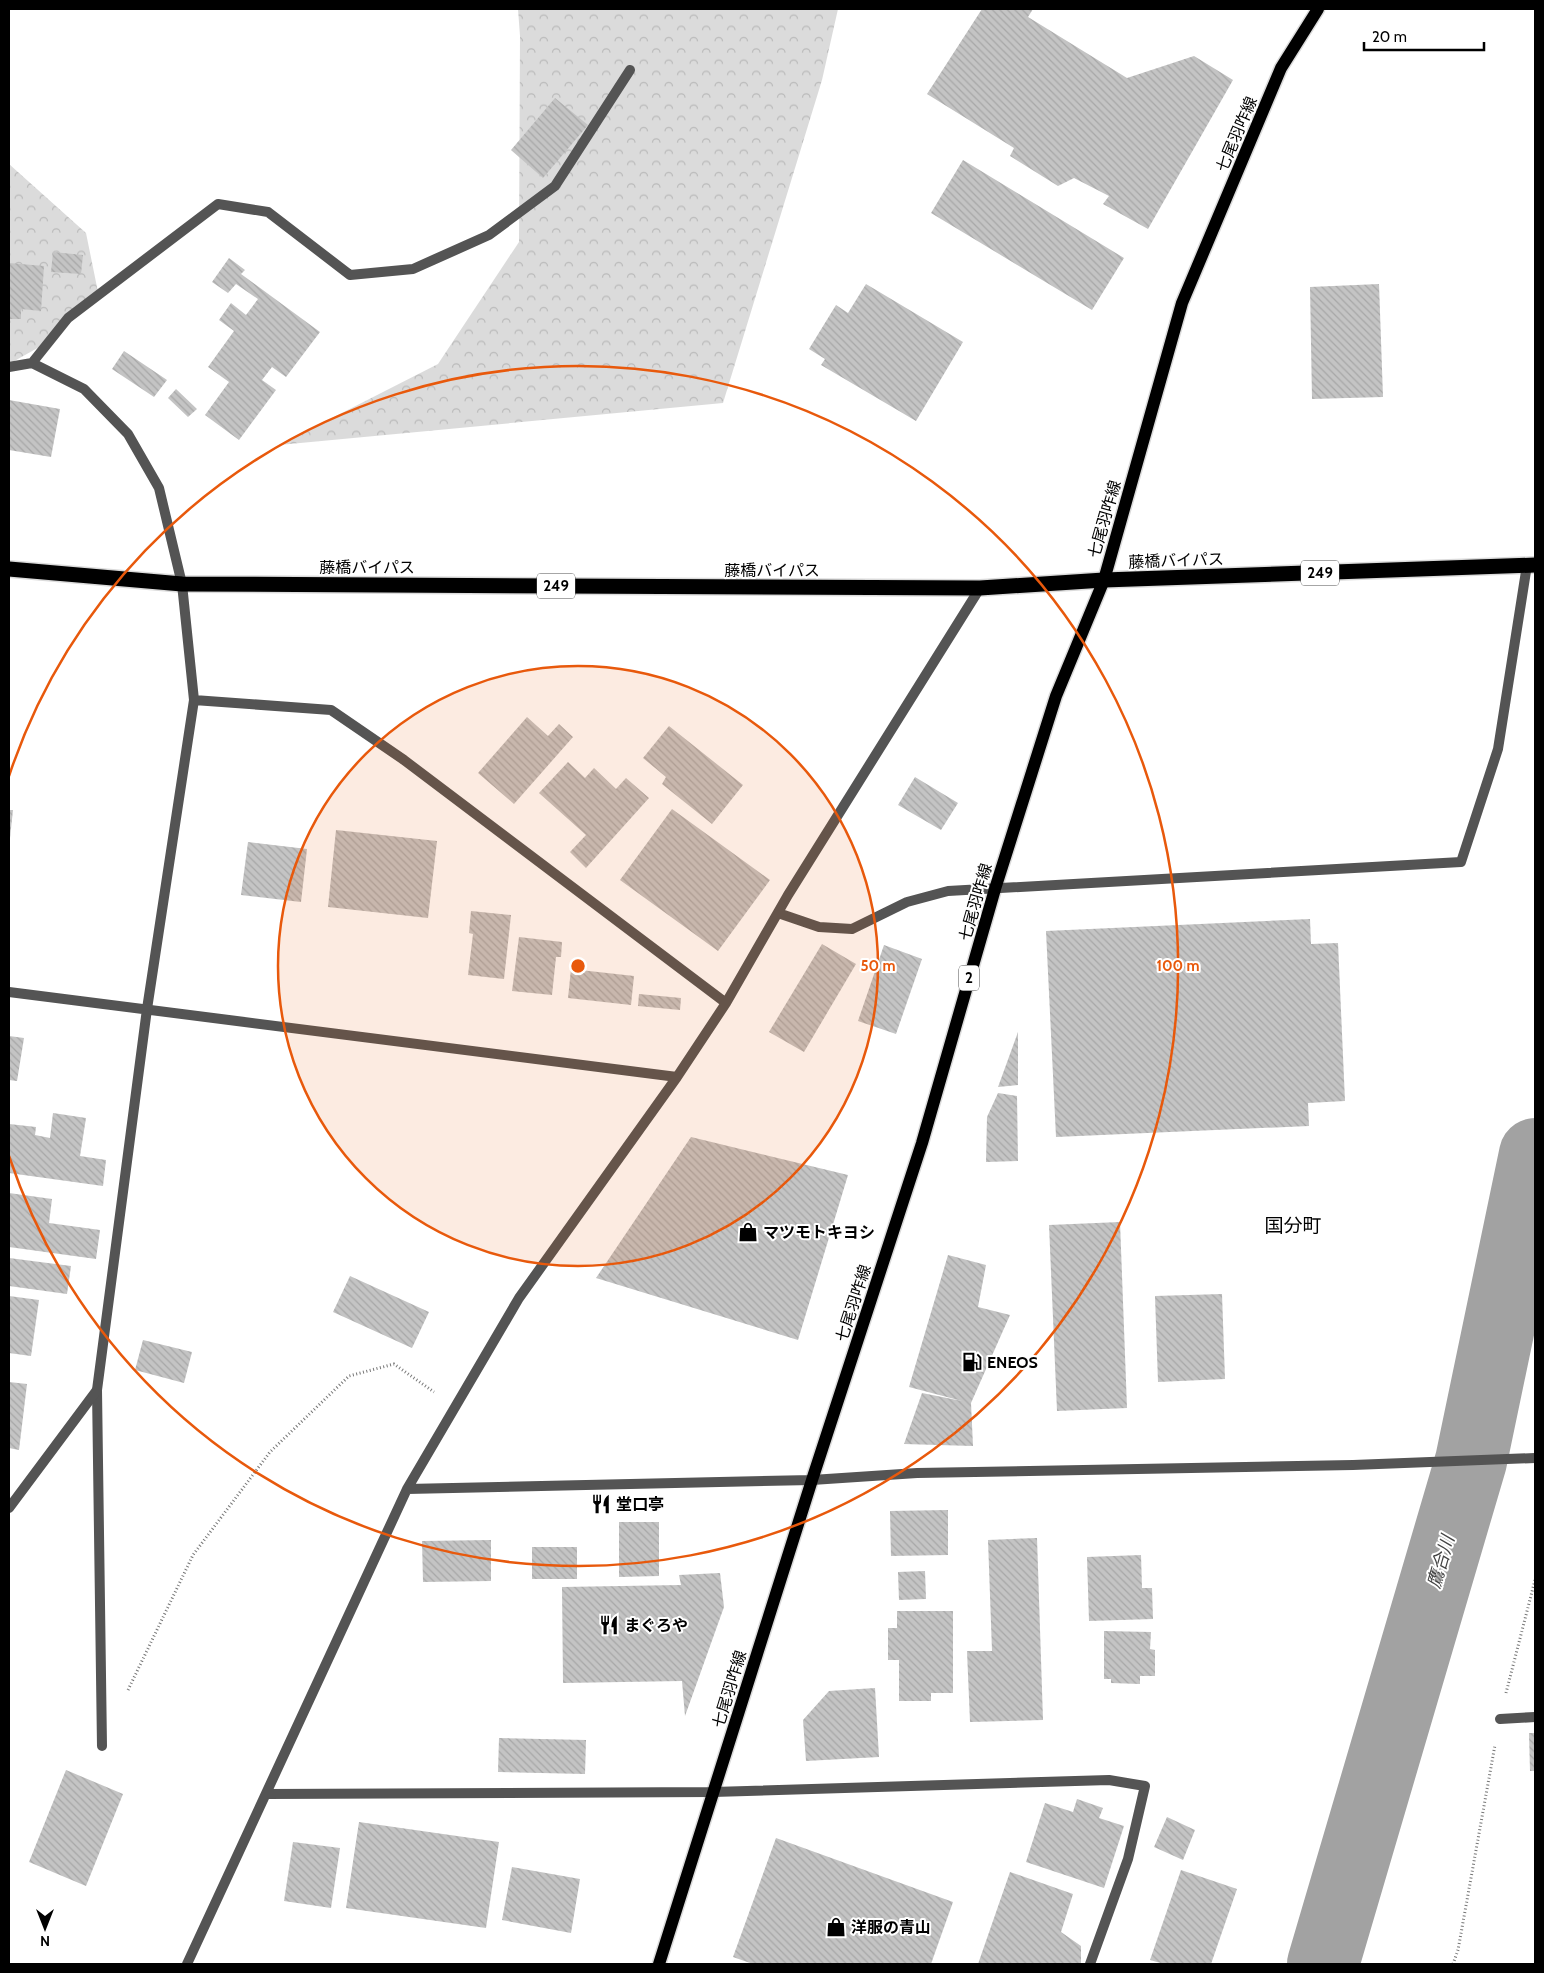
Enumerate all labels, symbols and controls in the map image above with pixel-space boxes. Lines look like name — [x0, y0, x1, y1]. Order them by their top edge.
scale bar — [1364, 20, 1484, 52]
text: 20 m — [1372, 28, 1407, 46]
street label: 七尾羽咋線 — [1212, 94, 1261, 175]
street label: 七尾羽咋線 — [1084, 478, 1125, 560]
street label: 藤橋バイパス — [1128, 549, 1224, 572]
street label: 藤橋バイパス — [319, 558, 415, 577]
road number: 249 — [1301, 560, 1339, 586]
street label: 藤橋バイパス — [724, 561, 820, 580]
road number: 249 — [537, 574, 575, 598]
street label: 七尾羽咋線 — [955, 861, 996, 943]
centre of rings — [569, 957, 587, 975]
text: 50 m — [860, 957, 896, 975]
text: 100 m — [1156, 957, 1200, 975]
road number: 2 — [959, 966, 979, 990]
district label: 国分町 — [1264, 1214, 1322, 1237]
shop icon: マツモトキヨシ — [737, 1221, 759, 1243]
place label: マツモトキヨシ — [763, 1223, 875, 1242]
street label: 七尾羽咋線 — [832, 1262, 875, 1344]
fuel station icon: ENEOS — [961, 1351, 983, 1373]
place label: ENEOS — [987, 1353, 1038, 1372]
restaurant icon: 堂口亭 — [590, 1493, 612, 1515]
place label: 堂口亭 — [616, 1495, 664, 1514]
water label: 鷹合川 — [1423, 1531, 1460, 1591]
restaurant icon: まぐろや — [598, 1614, 620, 1636]
place label: まぐろや — [624, 1616, 688, 1635]
street label: 七尾羽咋線 — [709, 1648, 750, 1730]
north arrow — [20, 1903, 70, 1953]
shop icon: 洋服の青山 — [825, 1916, 847, 1938]
place label: 洋服の青山 — [851, 1918, 931, 1937]
text: N — [40, 1932, 50, 1950]

